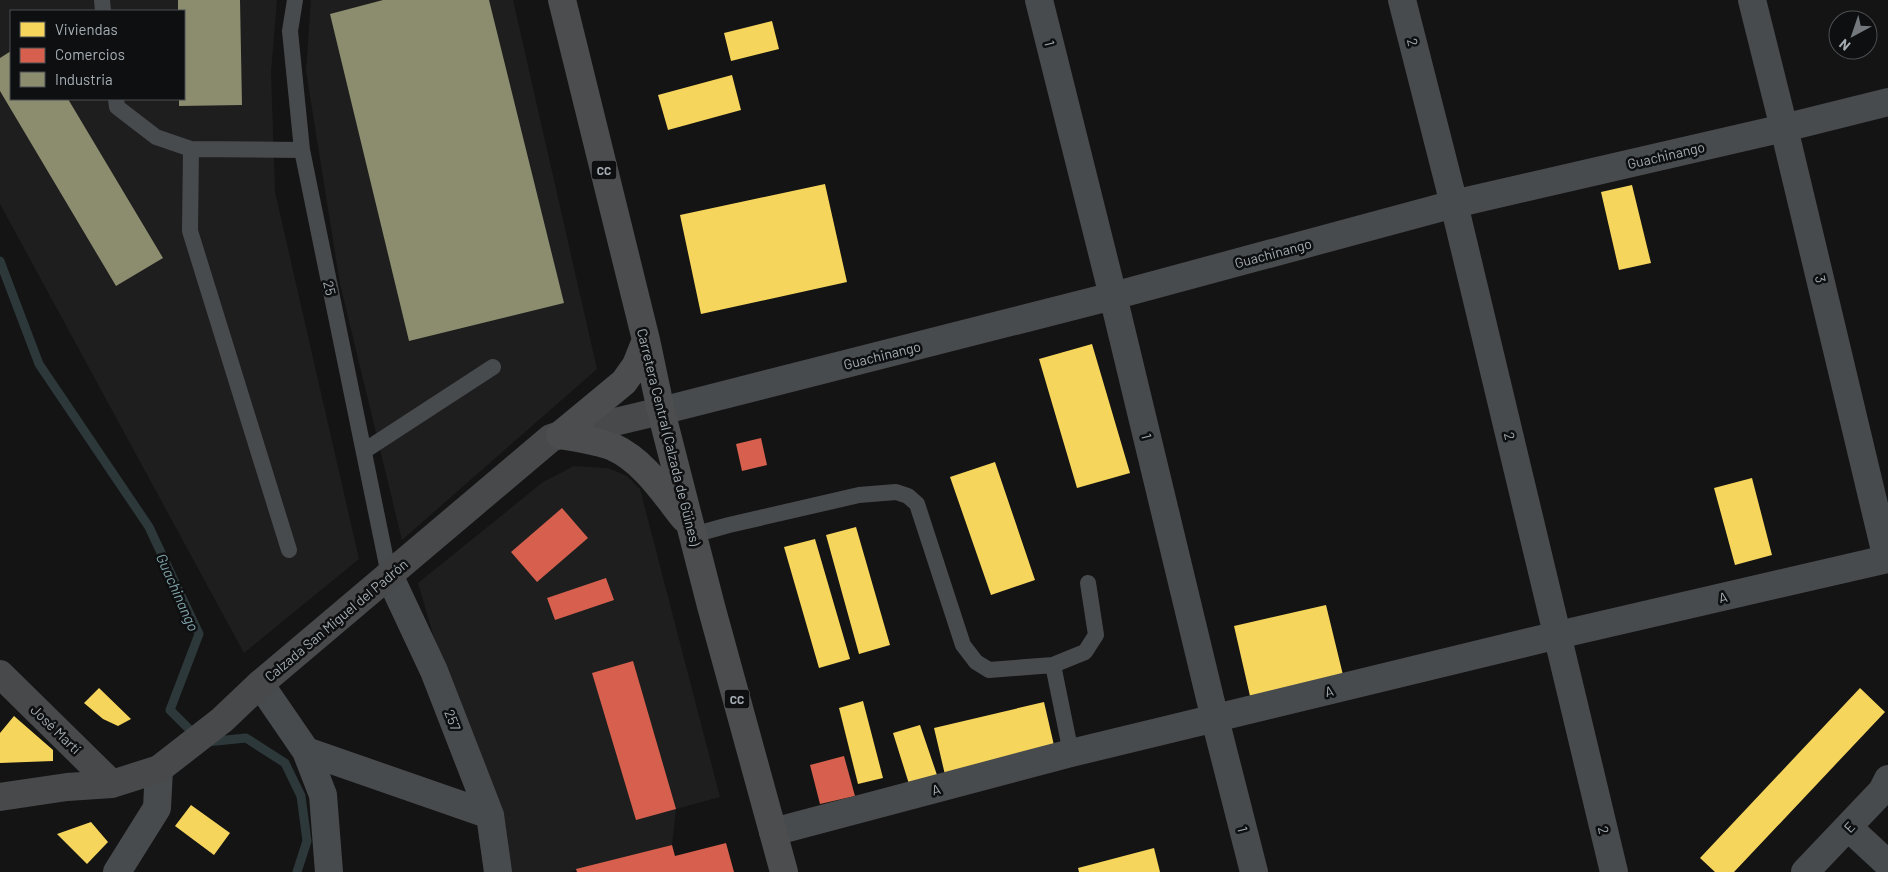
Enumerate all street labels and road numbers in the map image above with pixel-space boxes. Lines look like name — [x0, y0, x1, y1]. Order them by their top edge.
street label: 2 — [1404, 36, 1422, 48]
street label: 1 — [1041, 39, 1059, 47]
street label: Guachinango — [1626, 138, 1706, 172]
road number: CC — [592, 160, 616, 180]
street label: Guachinango — [1233, 235, 1313, 271]
street label: 3 — [1812, 274, 1830, 284]
street label: 25 — [320, 279, 340, 297]
street label: Carretera Central (Calzada de Güines) — [634, 327, 704, 548]
street label: Guachinango — [842, 337, 922, 373]
street label: 2 — [1501, 430, 1519, 442]
street label: 1 — [1138, 432, 1156, 440]
street label: Calzada San Miguel del Padrón — [261, 555, 411, 685]
street label: A — [1717, 588, 1730, 606]
street label: A — [1323, 682, 1336, 700]
road number: CC — [724, 690, 750, 709]
street label: José Martí — [27, 701, 85, 757]
street label: 257 — [441, 707, 465, 733]
street label: A — [930, 780, 943, 798]
street label: E — [1840, 818, 1858, 836]
street label: 2 — [1595, 824, 1613, 836]
street label: 1 — [1234, 825, 1252, 833]

